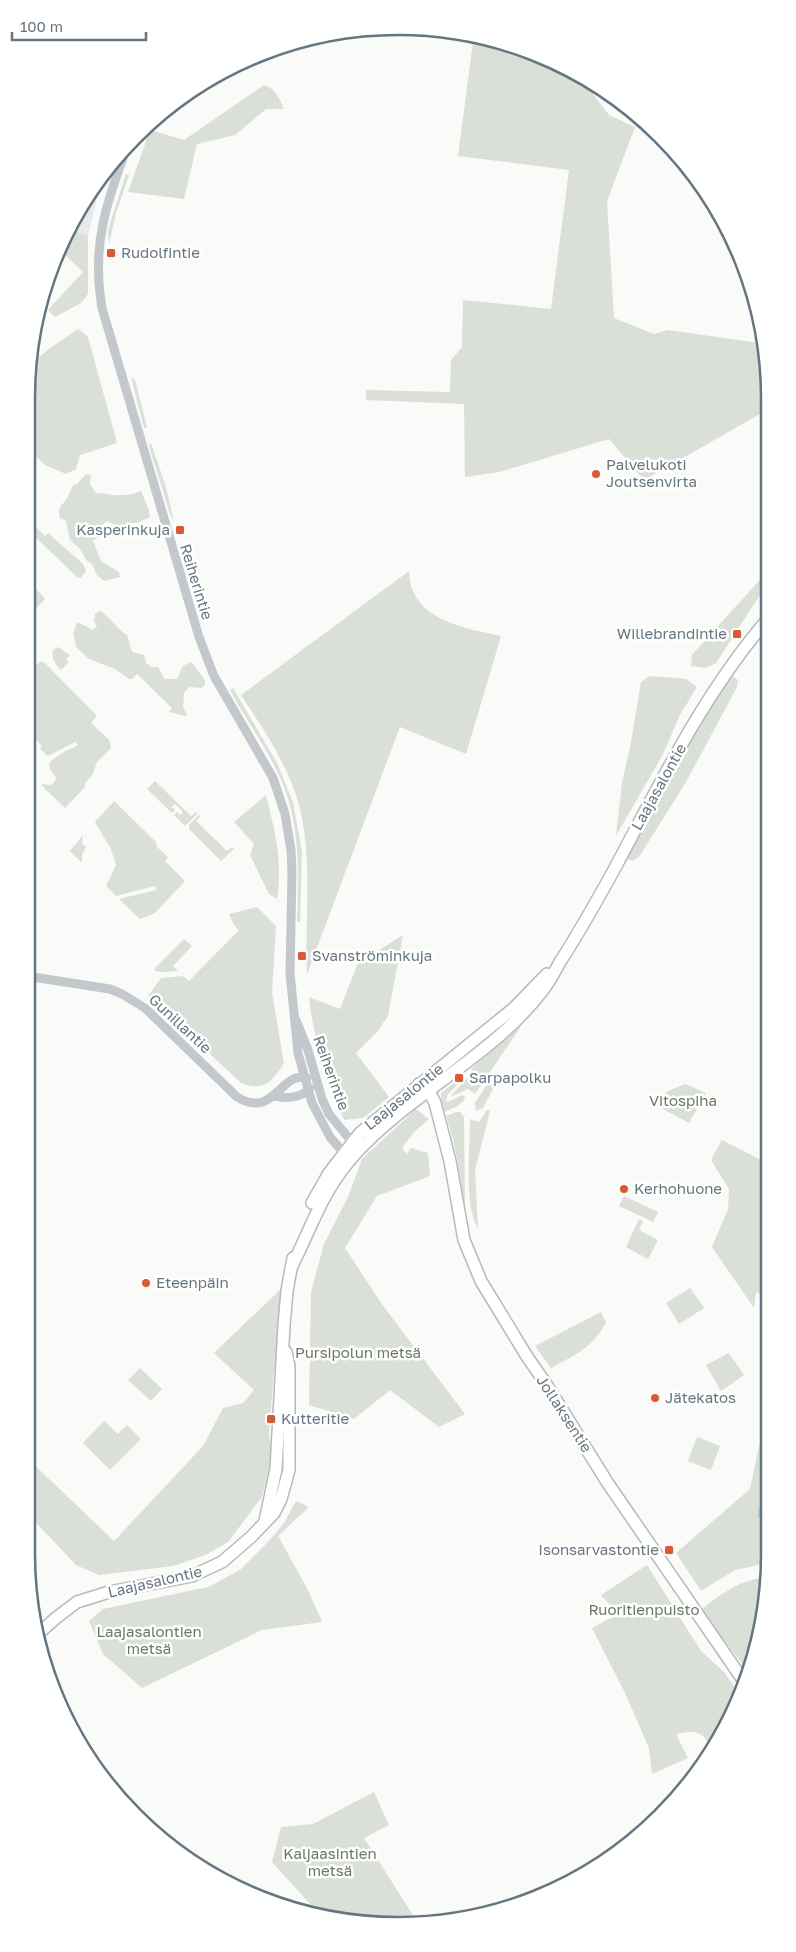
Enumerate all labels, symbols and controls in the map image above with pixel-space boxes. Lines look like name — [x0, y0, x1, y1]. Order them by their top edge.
scale bar — [12, 10, 146, 42]
text: 100 m — [20, 17, 63, 35]
place label: Rudolfintie — [121, 243, 200, 261]
marker: Rudolfintie — [105, 247, 117, 259]
place label: Palvelukoti Joutsenvirta — [606, 455, 697, 490]
marker: Palvelukoti Joutsenvirta — [590, 468, 602, 480]
place label: Kasperinkuja — [76, 520, 170, 538]
marker: Kasperinkuja — [174, 524, 186, 536]
street label: Reiherintie — [177, 542, 217, 622]
place label: Willebrandintie — [617, 624, 727, 642]
marker: Willebrandintie — [731, 628, 743, 640]
street label: Laajasalontie — [627, 740, 689, 833]
place label: Svanströminkuja — [312, 946, 432, 964]
marker: Svanströminkuja — [296, 950, 308, 962]
street label: Gunillantie — [146, 990, 216, 1057]
street label: Reiherintie — [310, 1033, 354, 1113]
street label: Laajasalontie — [360, 1059, 447, 1133]
place label: Sarpapolku — [469, 1068, 551, 1086]
marker: Sarpapolku — [453, 1072, 465, 1084]
park label: Vitospiha — [649, 1091, 717, 1109]
place label: Kerhohuone — [634, 1179, 722, 1197]
marker: Kerhohuone — [618, 1183, 630, 1195]
place label: Eteenpäin — [156, 1273, 229, 1291]
marker: Eteenpäin — [140, 1277, 152, 1289]
park label: Pursipolun metsä — [295, 1343, 421, 1361]
street label: Jollaksentie — [533, 1372, 597, 1456]
place label: Jätekatos — [665, 1388, 736, 1406]
marker: Jätekatos — [649, 1392, 661, 1404]
place label: Kutteritie — [281, 1409, 350, 1427]
marker: Kutteritie — [265, 1413, 277, 1425]
place label: Isonsarvastontie — [538, 1540, 659, 1558]
marker: Isonsarvastontie — [663, 1544, 675, 1556]
street label: Laajasalontie — [106, 1561, 204, 1601]
park label: Ruoritienpuisto — [588, 1600, 700, 1618]
park label: Laajasalontien metsä — [96, 1622, 202, 1657]
park label: Kaljaasintien metsä — [283, 1844, 377, 1879]

